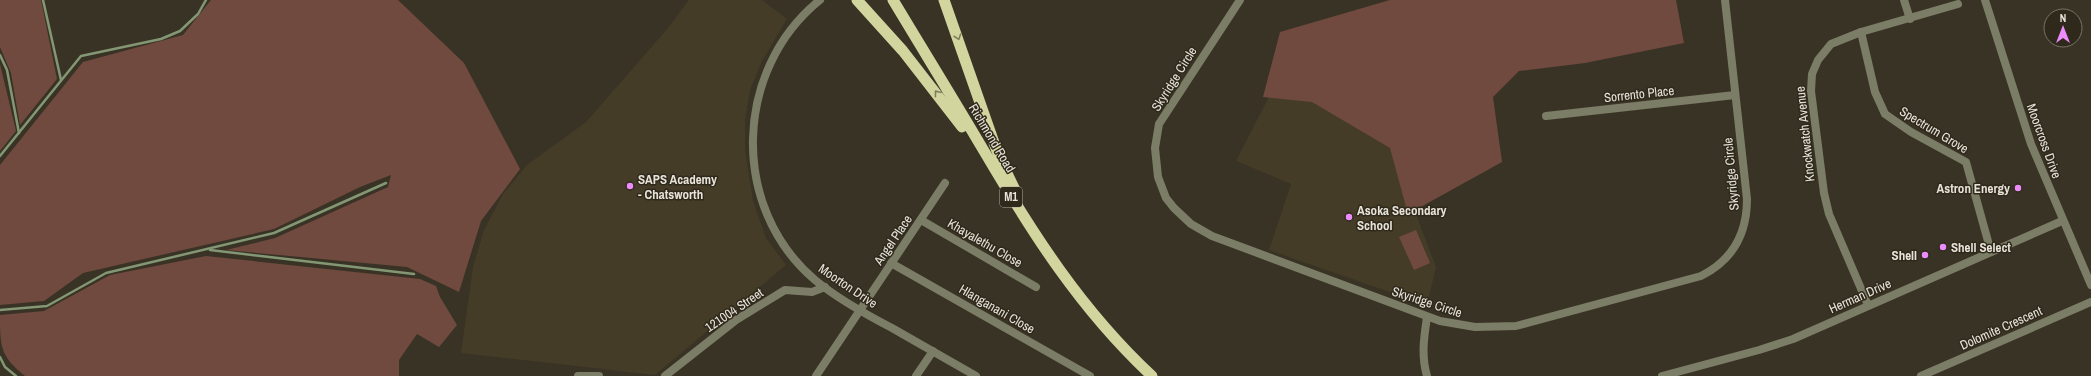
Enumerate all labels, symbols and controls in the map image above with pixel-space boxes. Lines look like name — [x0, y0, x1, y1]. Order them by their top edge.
north arrow — [2043, 8, 2083, 48]
text: N — [2060, 11, 2066, 25]
one-way arrow — [953, 33, 961, 40]
street label: Skyridge Circle — [1147, 44, 1201, 114]
street label: Sorrento Place — [1603, 82, 1675, 106]
street label: Knockwatch Avenue — [1792, 85, 1818, 183]
one-way arrow — [934, 90, 941, 97]
street label: Richmond Road — [965, 101, 1019, 175]
street label: Moorcross Drive — [2023, 101, 2065, 181]
street label: Spectrum Grove — [1896, 103, 1972, 157]
street label: Skyridge Circle — [1719, 137, 1743, 211]
place label: SAPS Academy - Chatsworth — [638, 171, 717, 203]
place label: Astron Energy — [1937, 180, 2010, 197]
marker: SAPS Academy - Chatsworth — [625, 181, 635, 191]
marker: Astron Energy — [2013, 183, 2023, 193]
road number: M1 — [1000, 187, 1022, 207]
place label: Asoka Secondary School — [1357, 202, 1447, 234]
street label: Angel Place — [869, 212, 916, 269]
marker: Asoka Secondary School — [1344, 212, 1354, 222]
street label: Khayalethu Close — [945, 215, 1025, 271]
place label: Shell Select — [1951, 239, 2011, 256]
marker: Shell Select — [1938, 242, 1948, 252]
place label: Shell — [1892, 247, 1917, 264]
marker: Shell — [1920, 250, 1930, 260]
street label: Moorton Drive — [815, 260, 881, 312]
street label: Herman Drive — [1826, 275, 1894, 317]
street label: Hlanganani Close — [956, 280, 1038, 338]
street label: Skyridge Circle — [1390, 283, 1464, 321]
street label: 121004 Street — [701, 284, 767, 336]
street label: Dolomite Crescent — [1957, 302, 2045, 354]

